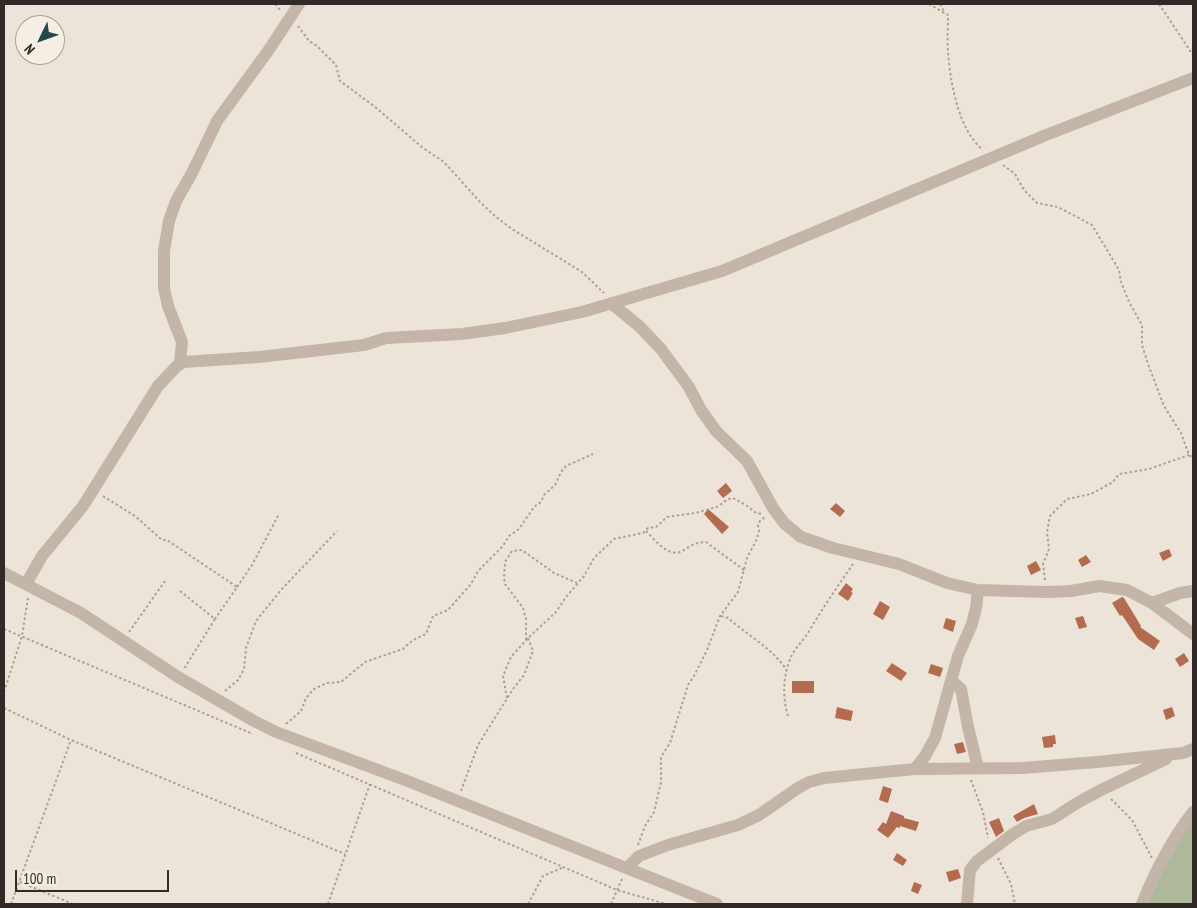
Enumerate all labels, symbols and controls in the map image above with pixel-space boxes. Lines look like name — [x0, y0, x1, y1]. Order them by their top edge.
north arrow — [15, 15, 65, 65]
text: N — [20, 41, 39, 58]
scale bar — [18, 860, 171, 892]
text: 100 m — [23, 869, 56, 888]

